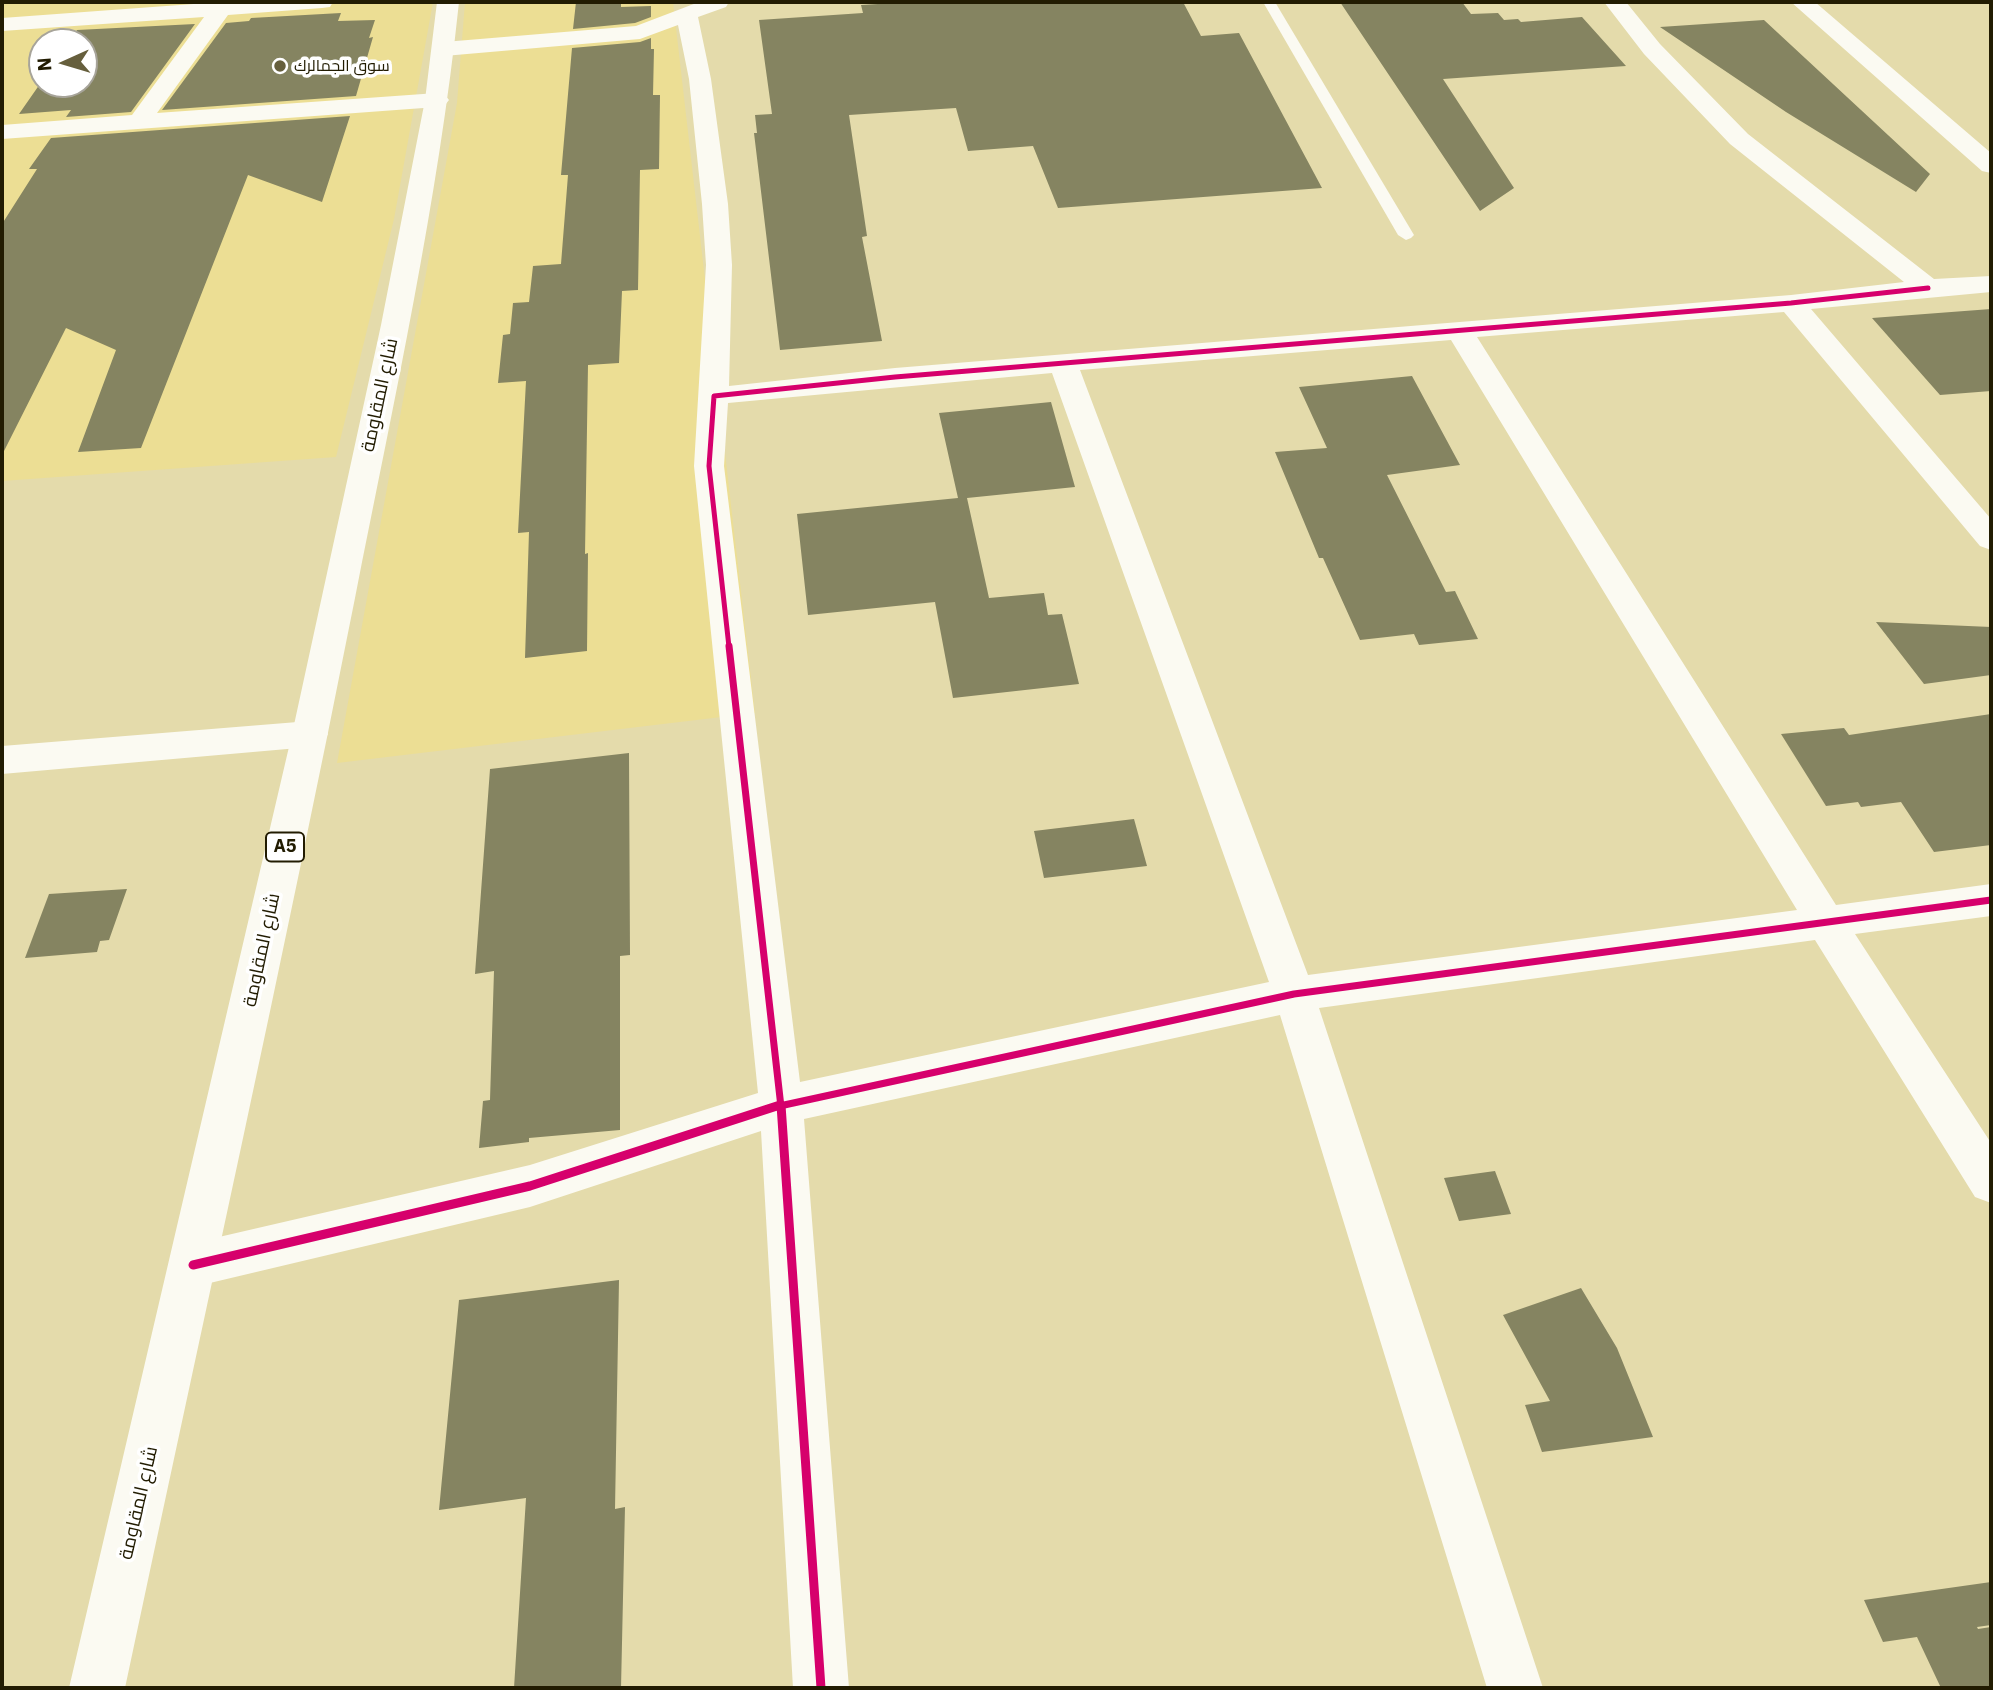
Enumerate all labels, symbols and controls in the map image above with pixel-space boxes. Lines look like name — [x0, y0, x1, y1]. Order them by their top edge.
north arrow — [28, 28, 98, 98]
place label: سوق الجمالرك — [294, 56, 390, 76]
text: N — [32, 57, 56, 72]
marker: سوق الجمالرك — [272, 58, 288, 74]
street label: شارع المقاومة — [357, 336, 403, 454]
road number: A5 — [266, 832, 304, 862]
street label: شارع المقاومة — [239, 891, 285, 1009]
street label: شارع المقاومة — [115, 1444, 163, 1562]

